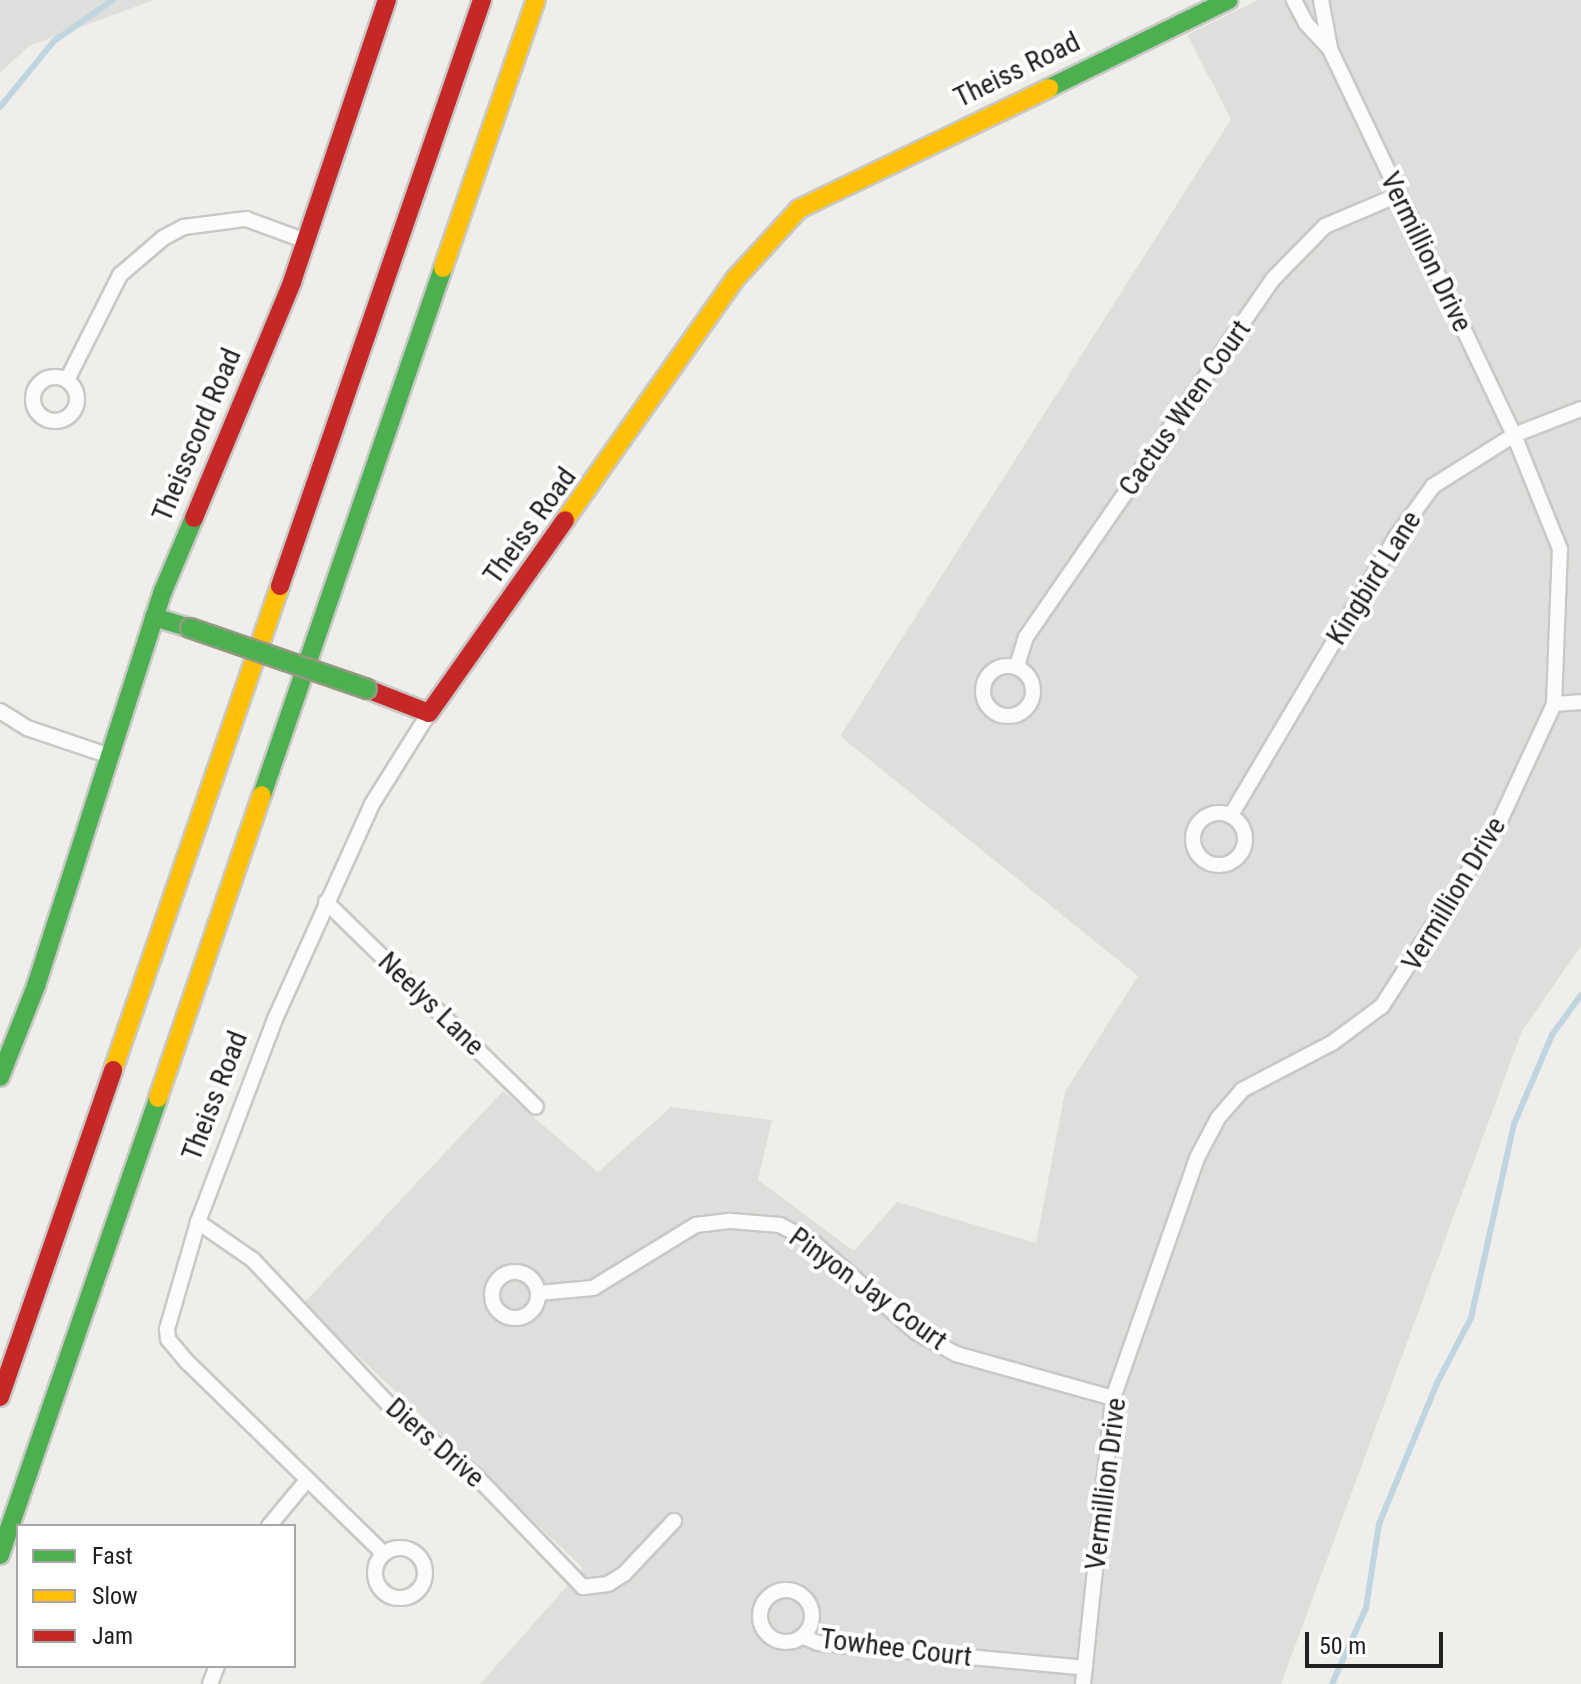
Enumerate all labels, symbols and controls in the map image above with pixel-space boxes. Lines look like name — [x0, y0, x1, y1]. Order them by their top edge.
street label: Theiss Road — [949, 25, 1085, 115]
street label: Vermillion Drive — [1373, 167, 1479, 337]
street label: Cactus Wren Court — [1112, 314, 1258, 502]
street label: Theisscord Road — [145, 343, 249, 527]
street label: Theiss Road — [476, 461, 584, 591]
street label: Kingbird Lane — [1320, 505, 1428, 651]
street label: Vermillion Drive — [1395, 811, 1513, 977]
street label: Neelys Lane — [371, 945, 491, 1063]
street label: Theiss Road — [175, 1027, 255, 1165]
street label: Pinyon Jay Court — [783, 1221, 953, 1357]
street label: Diers Drive — [379, 1391, 491, 1495]
street label: Vermillion Drive — [1079, 1396, 1133, 1572]
legend — [16, 1524, 296, 1668]
text: Fast — [92, 1542, 133, 1570]
text: Slow — [92, 1582, 138, 1610]
scale bar — [1309, 1616, 1447, 1666]
text: Jam — [92, 1622, 133, 1650]
street label: Towhee Court — [818, 1622, 974, 1674]
text: 50 m — [1319, 1632, 1366, 1660]

